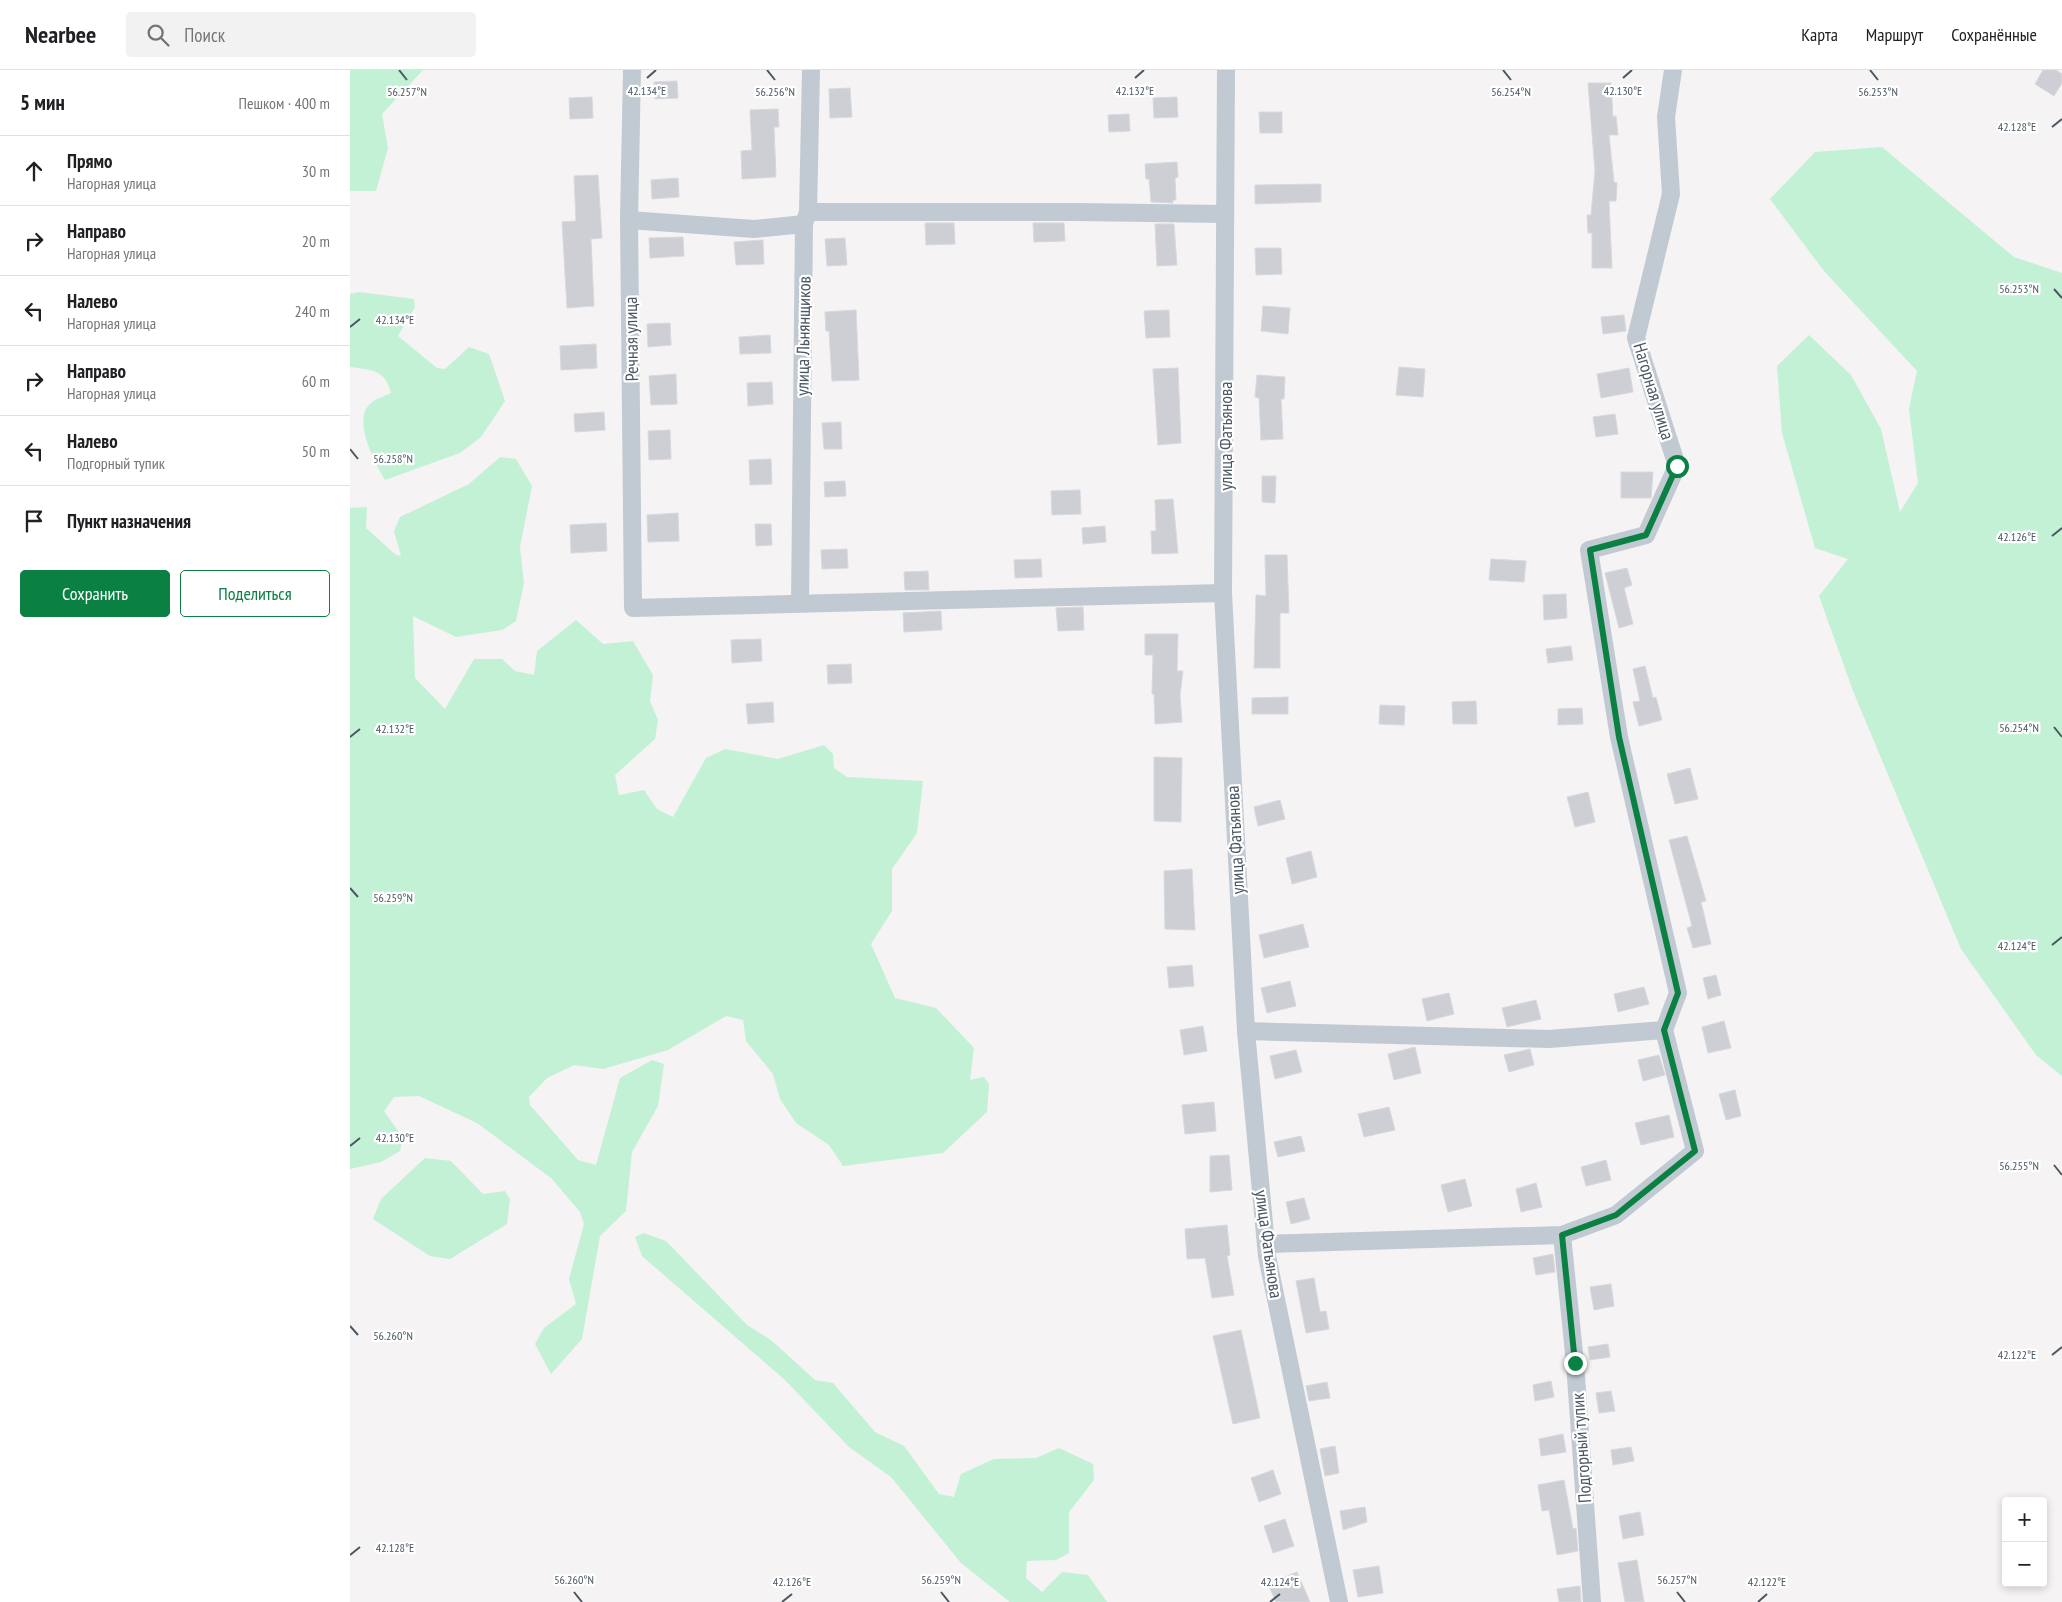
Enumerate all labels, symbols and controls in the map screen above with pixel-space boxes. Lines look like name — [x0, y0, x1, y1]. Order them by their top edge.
search box — [126, 12, 476, 57]
text: Nearbee — [25, 19, 96, 50]
icon: search — [144, 21, 172, 49]
text: Поиск — [184, 23, 225, 47]
text: Карта — [1801, 23, 1838, 46]
text: Маршрут — [1866, 23, 1923, 46]
text: Сохранённые — [1951, 23, 2037, 46]
text: 42.134°E — [628, 83, 666, 98]
text: 42.132°E — [1116, 83, 1154, 98]
text: 42.130°E — [1604, 83, 1642, 98]
text: 56.257°N — [387, 84, 427, 99]
text: 56.256°N — [755, 84, 795, 99]
text: 56.254°N — [1491, 84, 1531, 99]
text: 56.253°N — [1858, 84, 1898, 99]
text: 5 мин — [20, 89, 65, 116]
text: Пешком · 400 m — [239, 93, 330, 113]
text: 42.128°E — [1998, 119, 2036, 134]
text: Прямо — [67, 149, 112, 173]
icon: ahead — [20, 157, 48, 185]
text: 30 m — [302, 161, 330, 181]
text: Нагорная улица — [67, 173, 156, 193]
text: Направо — [67, 219, 126, 243]
icon: right — [20, 227, 48, 255]
text: 20 m — [302, 231, 330, 251]
text: Нагорная улица — [67, 243, 156, 263]
street label: улица Льнянщиков — [790, 276, 816, 396]
text: 56.253°N — [1999, 281, 2039, 296]
text: Налево — [67, 289, 118, 313]
street label: Речная улица — [619, 296, 643, 382]
icon: left — [20, 297, 48, 325]
text: 240 m — [295, 301, 330, 321]
text: 42.134°E — [376, 312, 414, 327]
text: Нагорная улица — [67, 313, 156, 333]
street label: Нагорная улица — [1628, 340, 1680, 442]
text: Направо — [67, 359, 126, 383]
icon: right — [20, 367, 48, 395]
text: 60 m — [302, 371, 330, 391]
street label: улица Фатьянова — [1214, 382, 1237, 490]
text: Нагорная улица — [67, 383, 156, 403]
text: Налево — [67, 429, 118, 453]
icon: left — [20, 437, 48, 465]
text: 50 m — [302, 441, 330, 461]
text: 56.258°N — [373, 451, 413, 466]
text: Подгорный тупик — [67, 453, 165, 473]
route start — [1666, 455, 1689, 478]
icon: arrive — [20, 507, 48, 535]
text: Пункт назначения — [67, 509, 191, 533]
text: 42.126°E — [1998, 529, 2036, 544]
button: Сохранить — [20, 570, 170, 617]
button: Поделиться — [180, 570, 330, 617]
text: 56.254°N — [1999, 720, 2039, 735]
text: 42.132°E — [376, 721, 414, 736]
street label: улица Фатьянова — [1221, 785, 1249, 895]
text: 56.259°N — [373, 890, 413, 905]
text: 42.124°E — [1998, 938, 2036, 953]
text: 42.130°E — [376, 1130, 414, 1145]
text: 56.255°N — [1999, 1158, 2039, 1173]
street label: улица Фатьянова — [1250, 1188, 1288, 1300]
text: 56.260°N — [373, 1328, 413, 1343]
text: 42.122°E — [1998, 1347, 2036, 1362]
route end — [1564, 1352, 1587, 1375]
street label: Подгорный тупик — [1566, 1392, 1596, 1504]
map controls — [2002, 1497, 2047, 1587]
button: + — [2002, 1497, 2047, 1542]
text: 42.128°E — [376, 1540, 414, 1555]
button: − — [2002, 1542, 2047, 1587]
text: 56.260°N — [554, 1572, 594, 1587]
text: 56.259°N — [921, 1572, 961, 1587]
text: 56.257°N — [1657, 1572, 1697, 1587]
text: 42.126°E — [773, 1574, 811, 1589]
text: 42.124°E — [1261, 1574, 1299, 1589]
text: 42.122°E — [1748, 1574, 1786, 1589]

